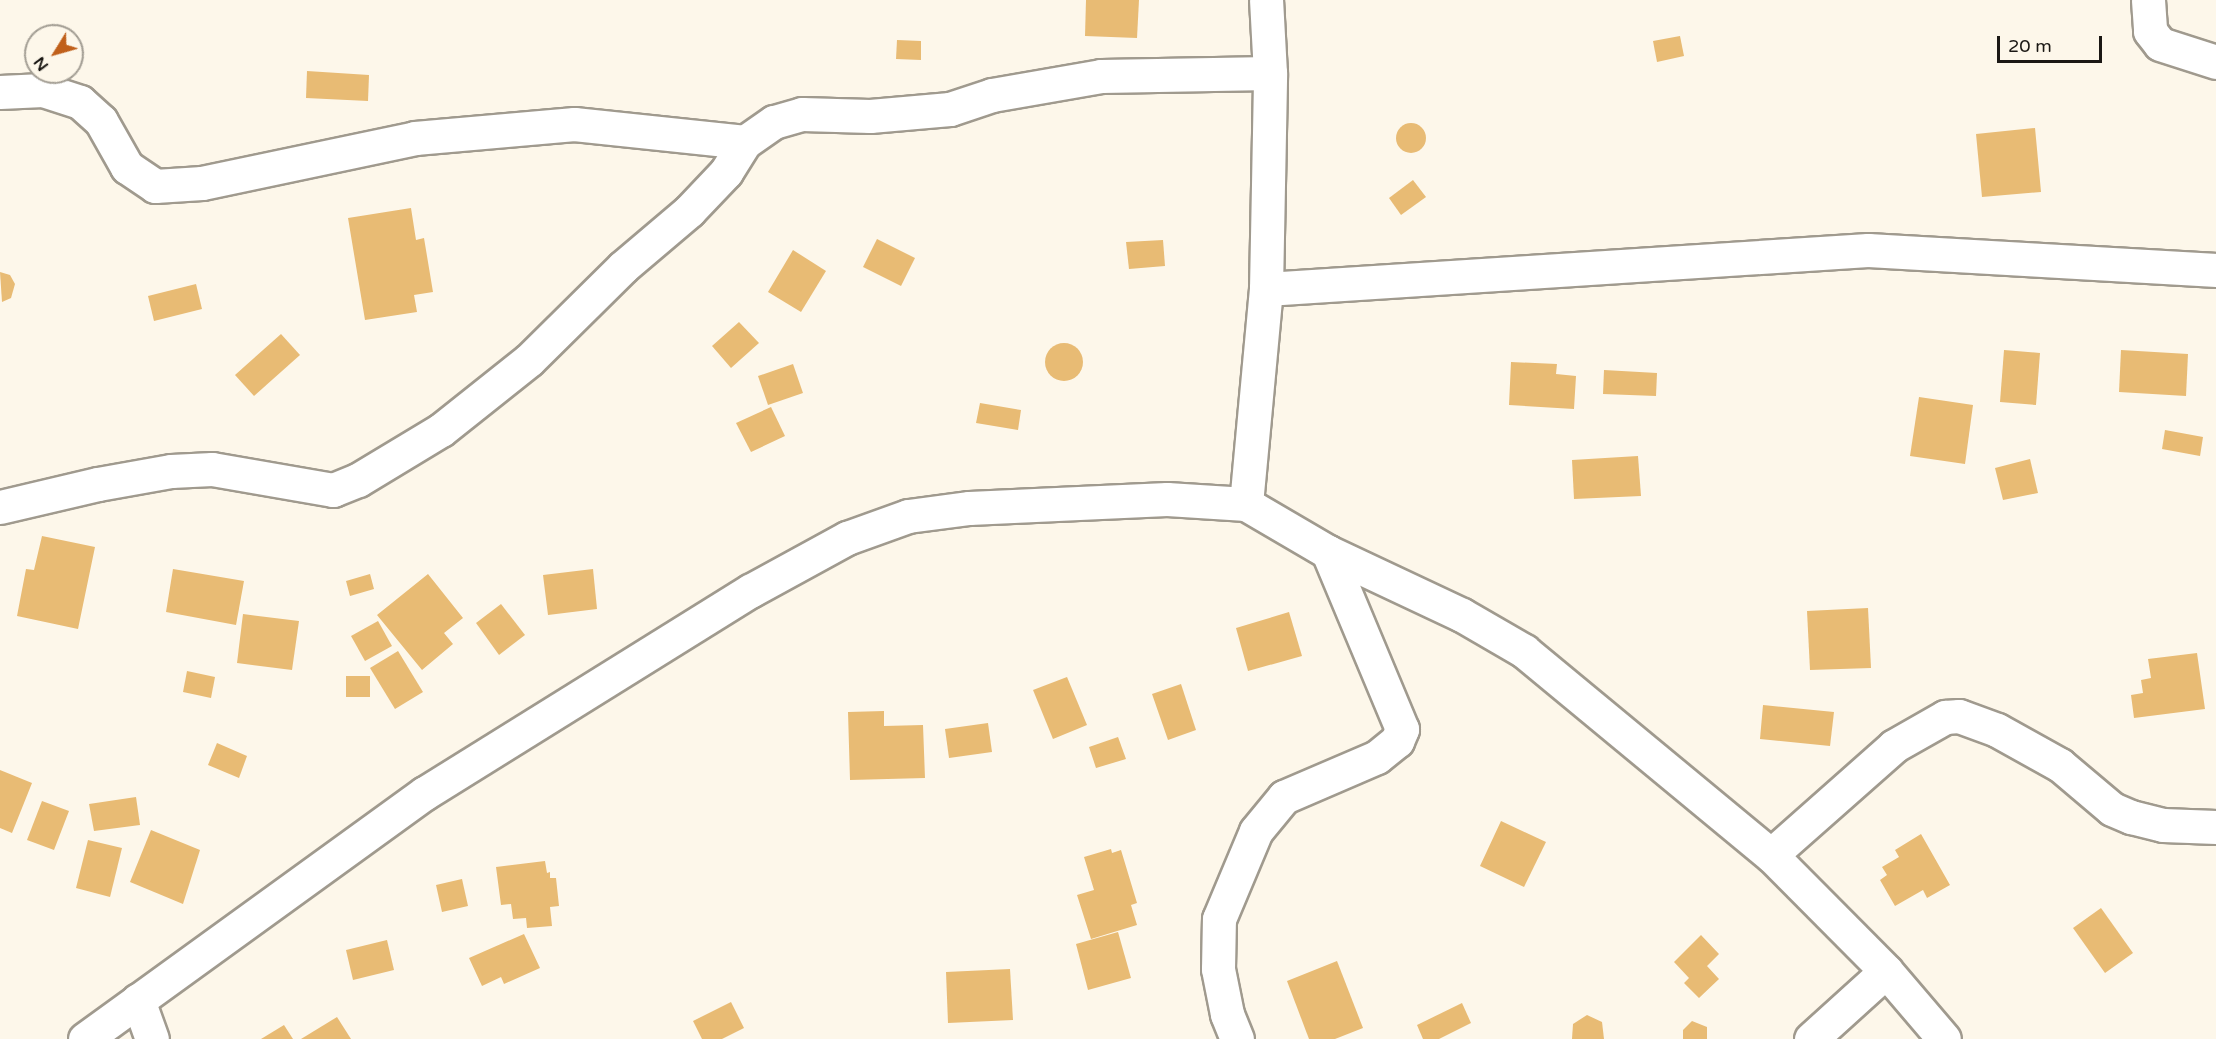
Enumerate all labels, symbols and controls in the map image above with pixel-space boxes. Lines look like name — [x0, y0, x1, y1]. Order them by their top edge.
north arrow — [24, 24, 84, 84]
scale bar — [2000, 24, 2105, 62]
text: 20 m — [2008, 35, 2052, 57]
text: N — [29, 52, 53, 75]

